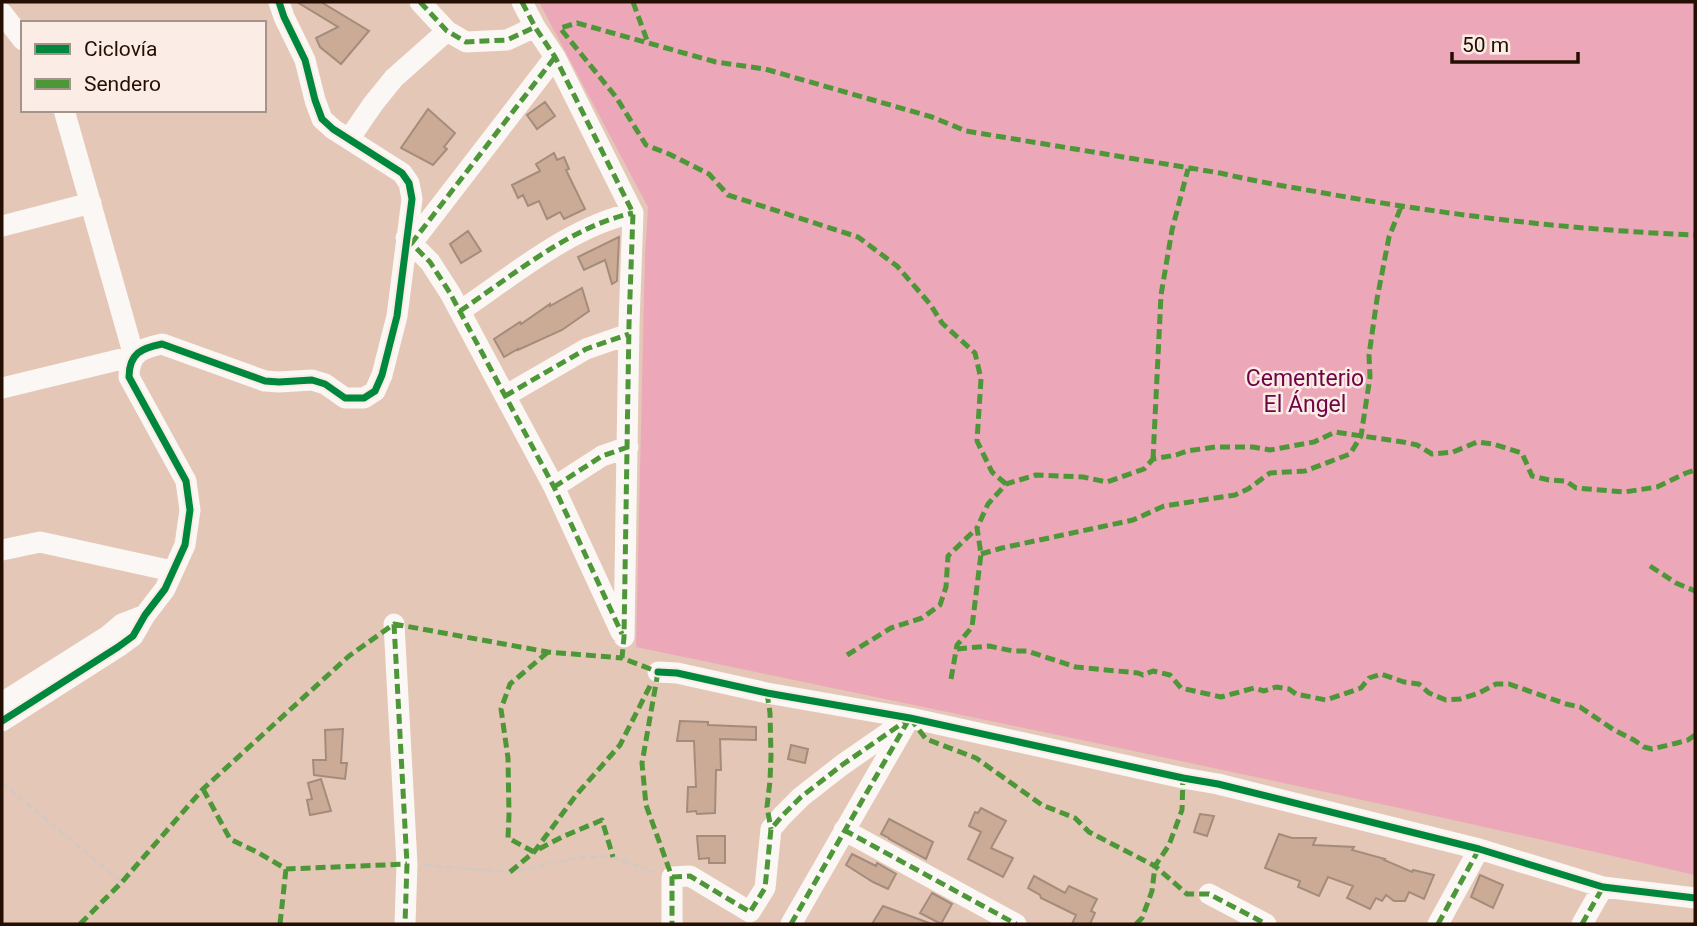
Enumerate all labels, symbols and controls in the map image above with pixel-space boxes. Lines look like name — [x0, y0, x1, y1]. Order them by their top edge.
legend — [21, 21, 266, 112]
scale bar — [1452, 21, 1578, 65]
text: 50 m — [1462, 33, 1509, 57]
text: Ciclovía — [84, 37, 158, 61]
text: Sendero — [84, 72, 161, 96]
park label: Cementerio El Ángel — [1246, 365, 1364, 418]

